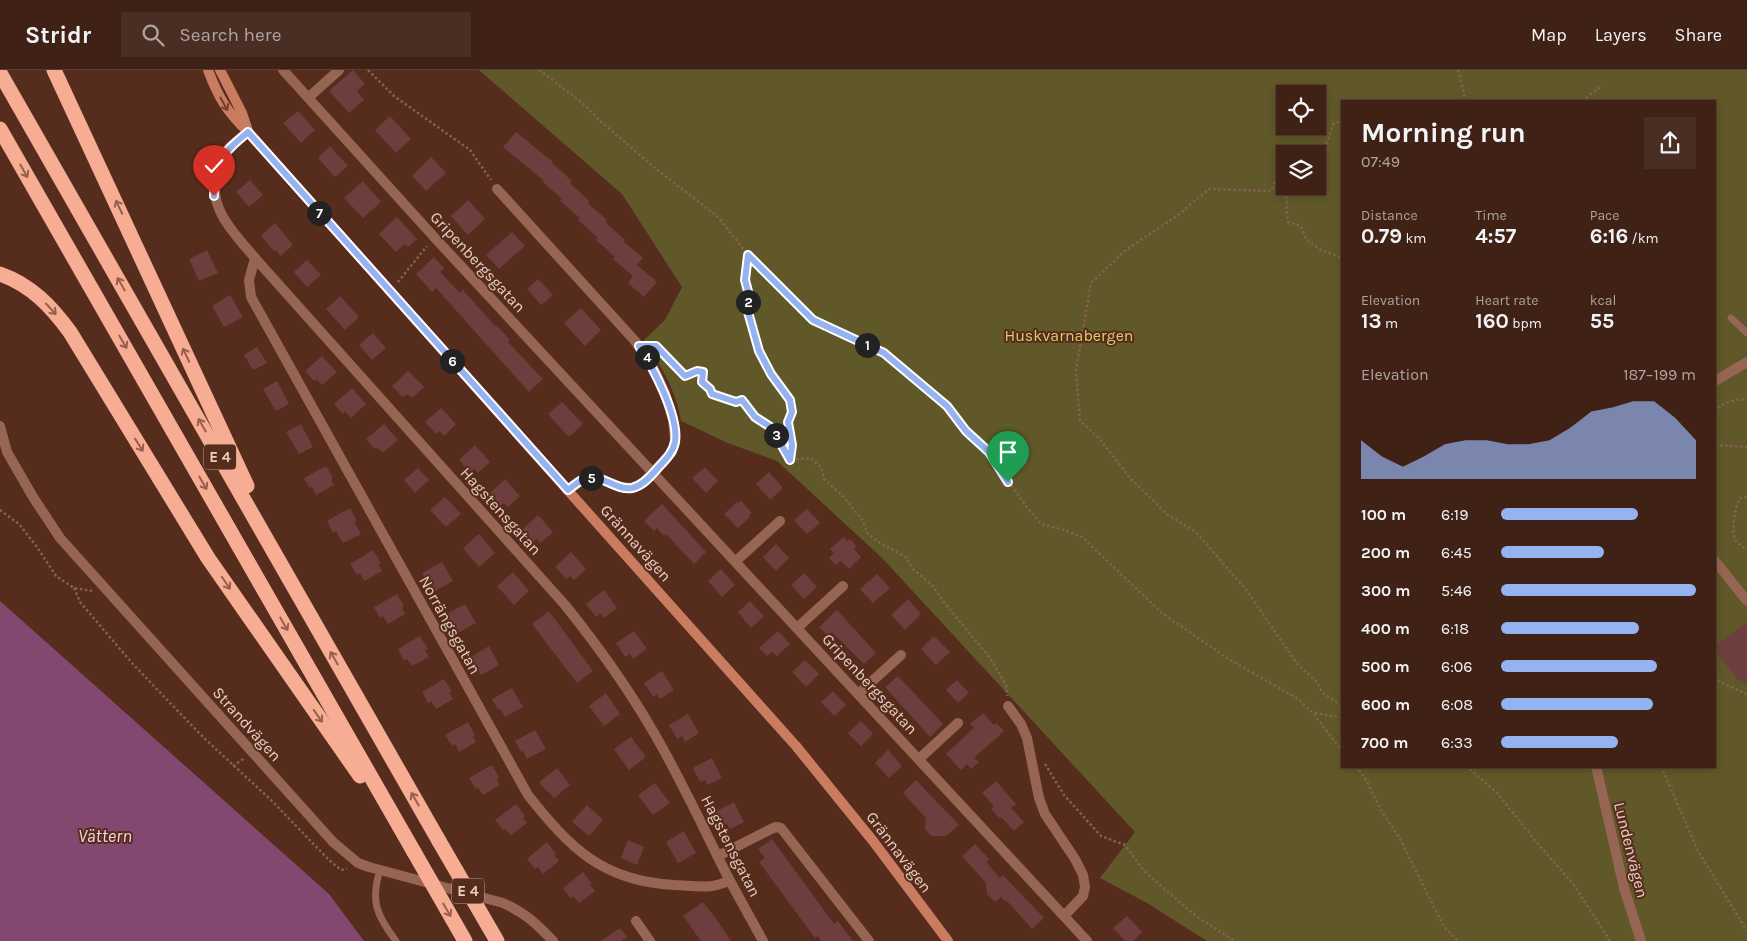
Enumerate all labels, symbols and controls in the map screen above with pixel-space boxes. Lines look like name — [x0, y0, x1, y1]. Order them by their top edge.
search box — [121, 12, 471, 57]
text: Stridr — [25, 21, 91, 49]
icon: search — [139, 21, 167, 49]
text: Search here — [179, 24, 281, 46]
text: Map — [1531, 24, 1567, 46]
text: Layers — [1595, 24, 1647, 46]
text: Share — [1675, 24, 1722, 46]
map controls — [1276, 85, 1326, 195]
button: locate — [1276, 85, 1326, 135]
one-way arrow — [219, 96, 229, 111]
text: Morning run — [1361, 116, 1526, 149]
button: share — [1644, 117, 1696, 169]
pin — [193, 145, 235, 196]
button: layers — [1276, 145, 1326, 195]
icon: check — [200, 152, 228, 180]
text: 07:49 — [1361, 152, 1400, 171]
one-way arrow — [20, 163, 30, 177]
one-way arrow — [113, 200, 123, 215]
pin: 7 — [306, 200, 332, 226]
text: 7 — [316, 205, 323, 222]
text: Distance — [1361, 207, 1418, 224]
text: Time — [1475, 207, 1507, 224]
text: Pace — [1590, 207, 1620, 224]
street label: Gripenbergsgatan — [426, 208, 530, 316]
text: 0.79 — [1361, 224, 1402, 248]
text: 4:57 — [1475, 224, 1516, 248]
text: 6:16 — [1590, 224, 1628, 248]
text: km — [1402, 230, 1426, 247]
text: /km — [1628, 230, 1659, 247]
one-way arrow — [115, 278, 125, 292]
pin: 2 — [736, 290, 760, 314]
text: Elevation — [1361, 292, 1420, 309]
text: Heart rate — [1475, 292, 1538, 309]
text: kcal — [1590, 292, 1616, 309]
text: 2 — [744, 294, 753, 311]
one-way arrow — [45, 302, 57, 315]
text: 13 — [1361, 309, 1382, 333]
text: 160 — [1475, 309, 1509, 333]
text: 55 — [1590, 309, 1614, 333]
text: m — [1382, 315, 1398, 332]
text: bpm — [1509, 315, 1542, 332]
park label: Huskvarnabergen — [1004, 326, 1134, 345]
pin: 1 — [854, 332, 880, 358]
one-way arrow — [118, 334, 128, 349]
text: 1 — [865, 337, 870, 354]
pin: 4 — [634, 344, 660, 370]
one-way arrow — [181, 348, 191, 363]
pin: 6 — [440, 348, 464, 374]
text: 4 — [643, 349, 652, 366]
text: 6 — [448, 353, 457, 370]
text: Elevation — [1361, 365, 1429, 384]
text: 187–199 m — [1623, 365, 1696, 384]
one-way arrow — [196, 419, 206, 433]
pin: 3 — [764, 422, 788, 448]
text: 3 — [772, 427, 781, 444]
pin — [987, 431, 1029, 482]
one-way arrow — [135, 438, 145, 452]
icon: arrive — [994, 438, 1022, 466]
road number: E 4 — [204, 444, 236, 470]
street label: Hagstensgatan — [457, 463, 545, 559]
pin: 5 — [578, 466, 604, 490]
text: 5 — [587, 470, 596, 487]
one-way arrow — [198, 476, 208, 491]
street label: Grännavägen — [597, 501, 675, 585]
text: 100 m — [1361, 505, 1406, 524]
text: 6:19 — [1441, 505, 1468, 524]
text: 200 m — [1361, 543, 1410, 562]
text: 6:45 — [1441, 543, 1472, 562]
street label: Norrängsgatan — [415, 573, 485, 677]
one-way arrow — [221, 576, 231, 590]
text: 300 m — [1361, 581, 1410, 600]
text: 5:46 — [1441, 581, 1472, 600]
one-way arrow — [279, 617, 289, 631]
text: 400 m — [1361, 619, 1410, 638]
text: 6:18 — [1441, 619, 1469, 638]
street label: Gripenbergsgatan — [818, 630, 922, 738]
one-way arrow — [329, 651, 339, 665]
text: 500 m — [1361, 657, 1410, 676]
text: 6:06 — [1441, 657, 1473, 676]
street label: Strandvägen — [209, 683, 285, 765]
text: 600 m — [1361, 695, 1410, 714]
text: 6:08 — [1441, 695, 1473, 714]
one-way arrow — [313, 709, 323, 723]
text: 700 m — [1361, 733, 1408, 752]
text: 6:33 — [1441, 733, 1473, 752]
one-way arrow — [409, 792, 419, 806]
street label: Hagstensgatan — [697, 792, 765, 900]
street label: Lundenvägen — [1610, 800, 1652, 900]
street label: Grännavägen — [862, 808, 936, 896]
water label: Vättern — [78, 825, 132, 847]
road number: E 4 — [452, 878, 484, 904]
one-way arrow — [443, 902, 453, 917]

